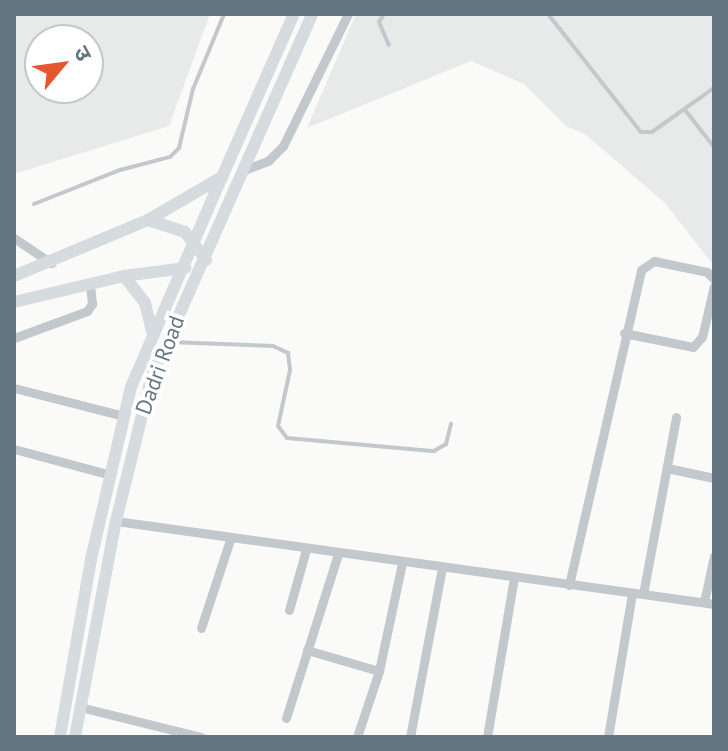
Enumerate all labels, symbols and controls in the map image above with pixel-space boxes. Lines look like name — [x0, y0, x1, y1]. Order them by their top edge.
north arrow — [24, 24, 104, 104]
text: उ — [68, 41, 99, 66]
street label: Dadri Road — [130, 312, 190, 418]

